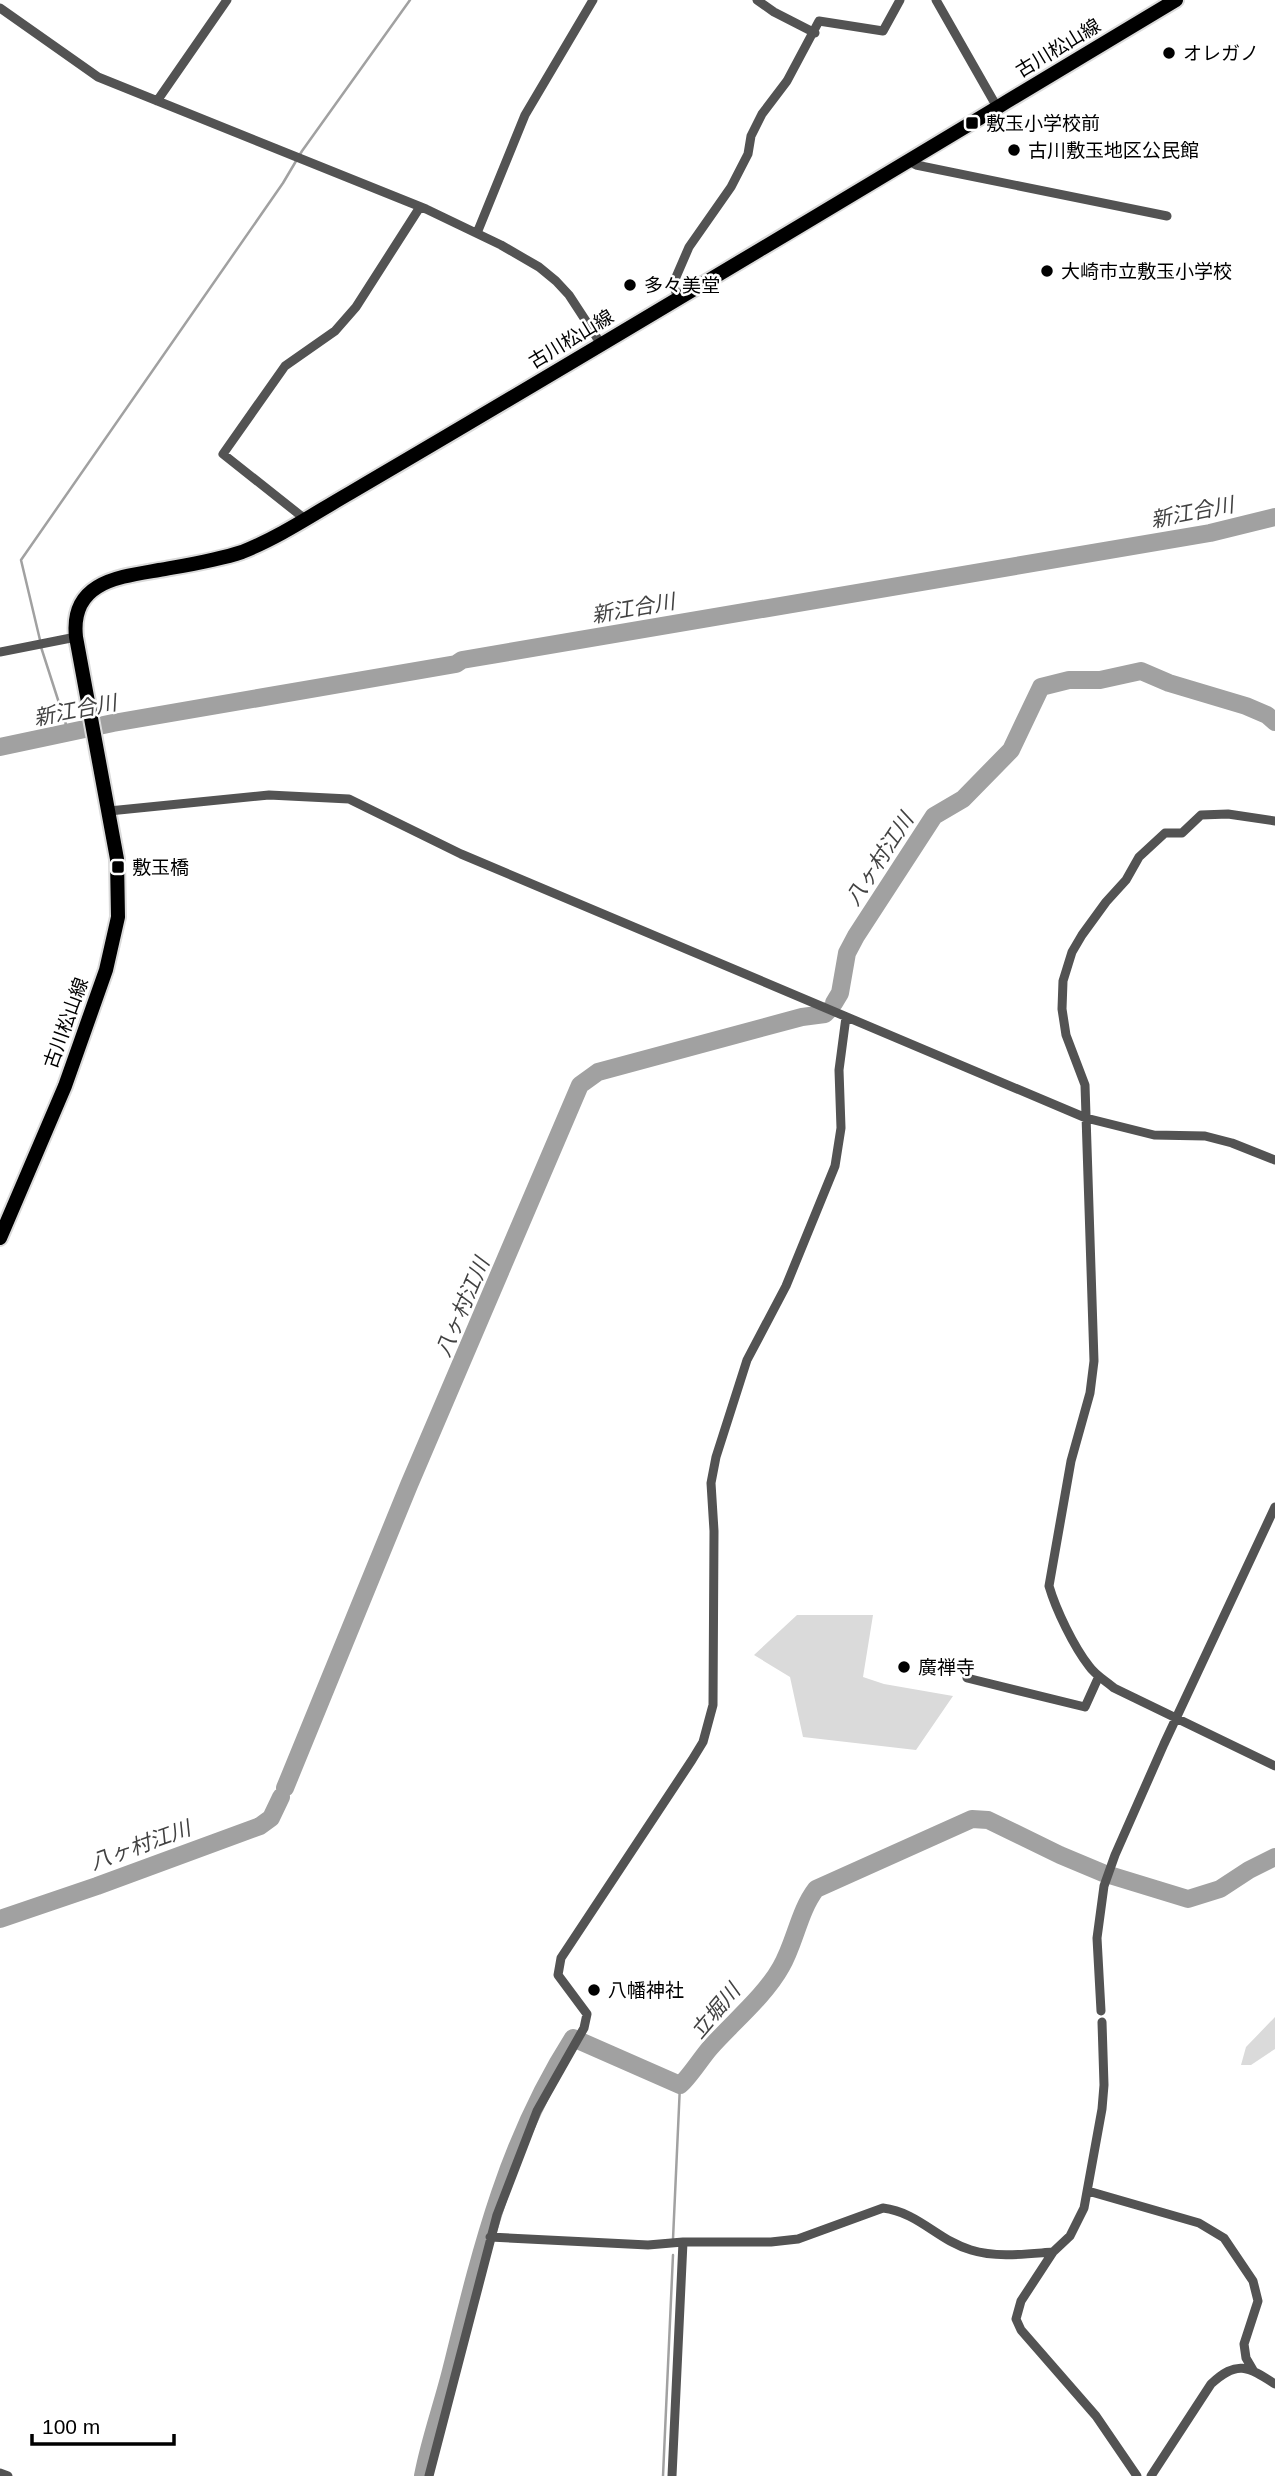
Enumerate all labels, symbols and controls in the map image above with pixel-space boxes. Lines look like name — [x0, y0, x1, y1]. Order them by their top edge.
street label: 古川松山線 — [1012, 15, 1104, 81]
place label: オレガノ — [1183, 43, 1259, 64]
marker: オレガノ — [1161, 45, 1177, 61]
place label: 敷玉小学校前 — [986, 113, 1100, 134]
marker: 敷玉小学校前 — [964, 115, 980, 131]
place label: 古川敷玉地区公民館 — [1028, 140, 1199, 161]
marker: 古川敷玉地区公民館 — [1006, 142, 1022, 158]
place label: 大崎市立敷玉小学校 — [1061, 261, 1232, 282]
marker: 大崎市立敷玉小学校 — [1039, 263, 1055, 279]
place label: 多々美堂 — [644, 275, 720, 296]
marker: 多々美堂 — [622, 277, 638, 293]
street label: 古川松山線 — [525, 306, 617, 372]
water label: 新江合川 — [1149, 492, 1237, 531]
water label: 新江合川 — [590, 589, 678, 627]
water label: 新江合川 — [32, 690, 120, 729]
water label: 八ヶ村江川 — [841, 807, 918, 909]
place label: 敷玉橋 — [132, 857, 189, 878]
marker: 敷玉橋 — [110, 859, 126, 875]
street label: 古川松山線 — [40, 975, 92, 1071]
water label: 八ヶ村江川 — [431, 1252, 494, 1360]
place label: 廣禅寺 — [918, 1657, 975, 1678]
marker: 廣禅寺 — [896, 1659, 912, 1675]
water label: 八ヶ村江川 — [87, 1816, 195, 1874]
water label: 立堀川 — [686, 1978, 745, 2043]
place label: 八幡神社 — [608, 1980, 684, 2001]
marker: 八幡神社 — [586, 1982, 602, 1998]
scale bar — [32, 2402, 173, 2446]
text: 100 m — [42, 2415, 100, 2438]

